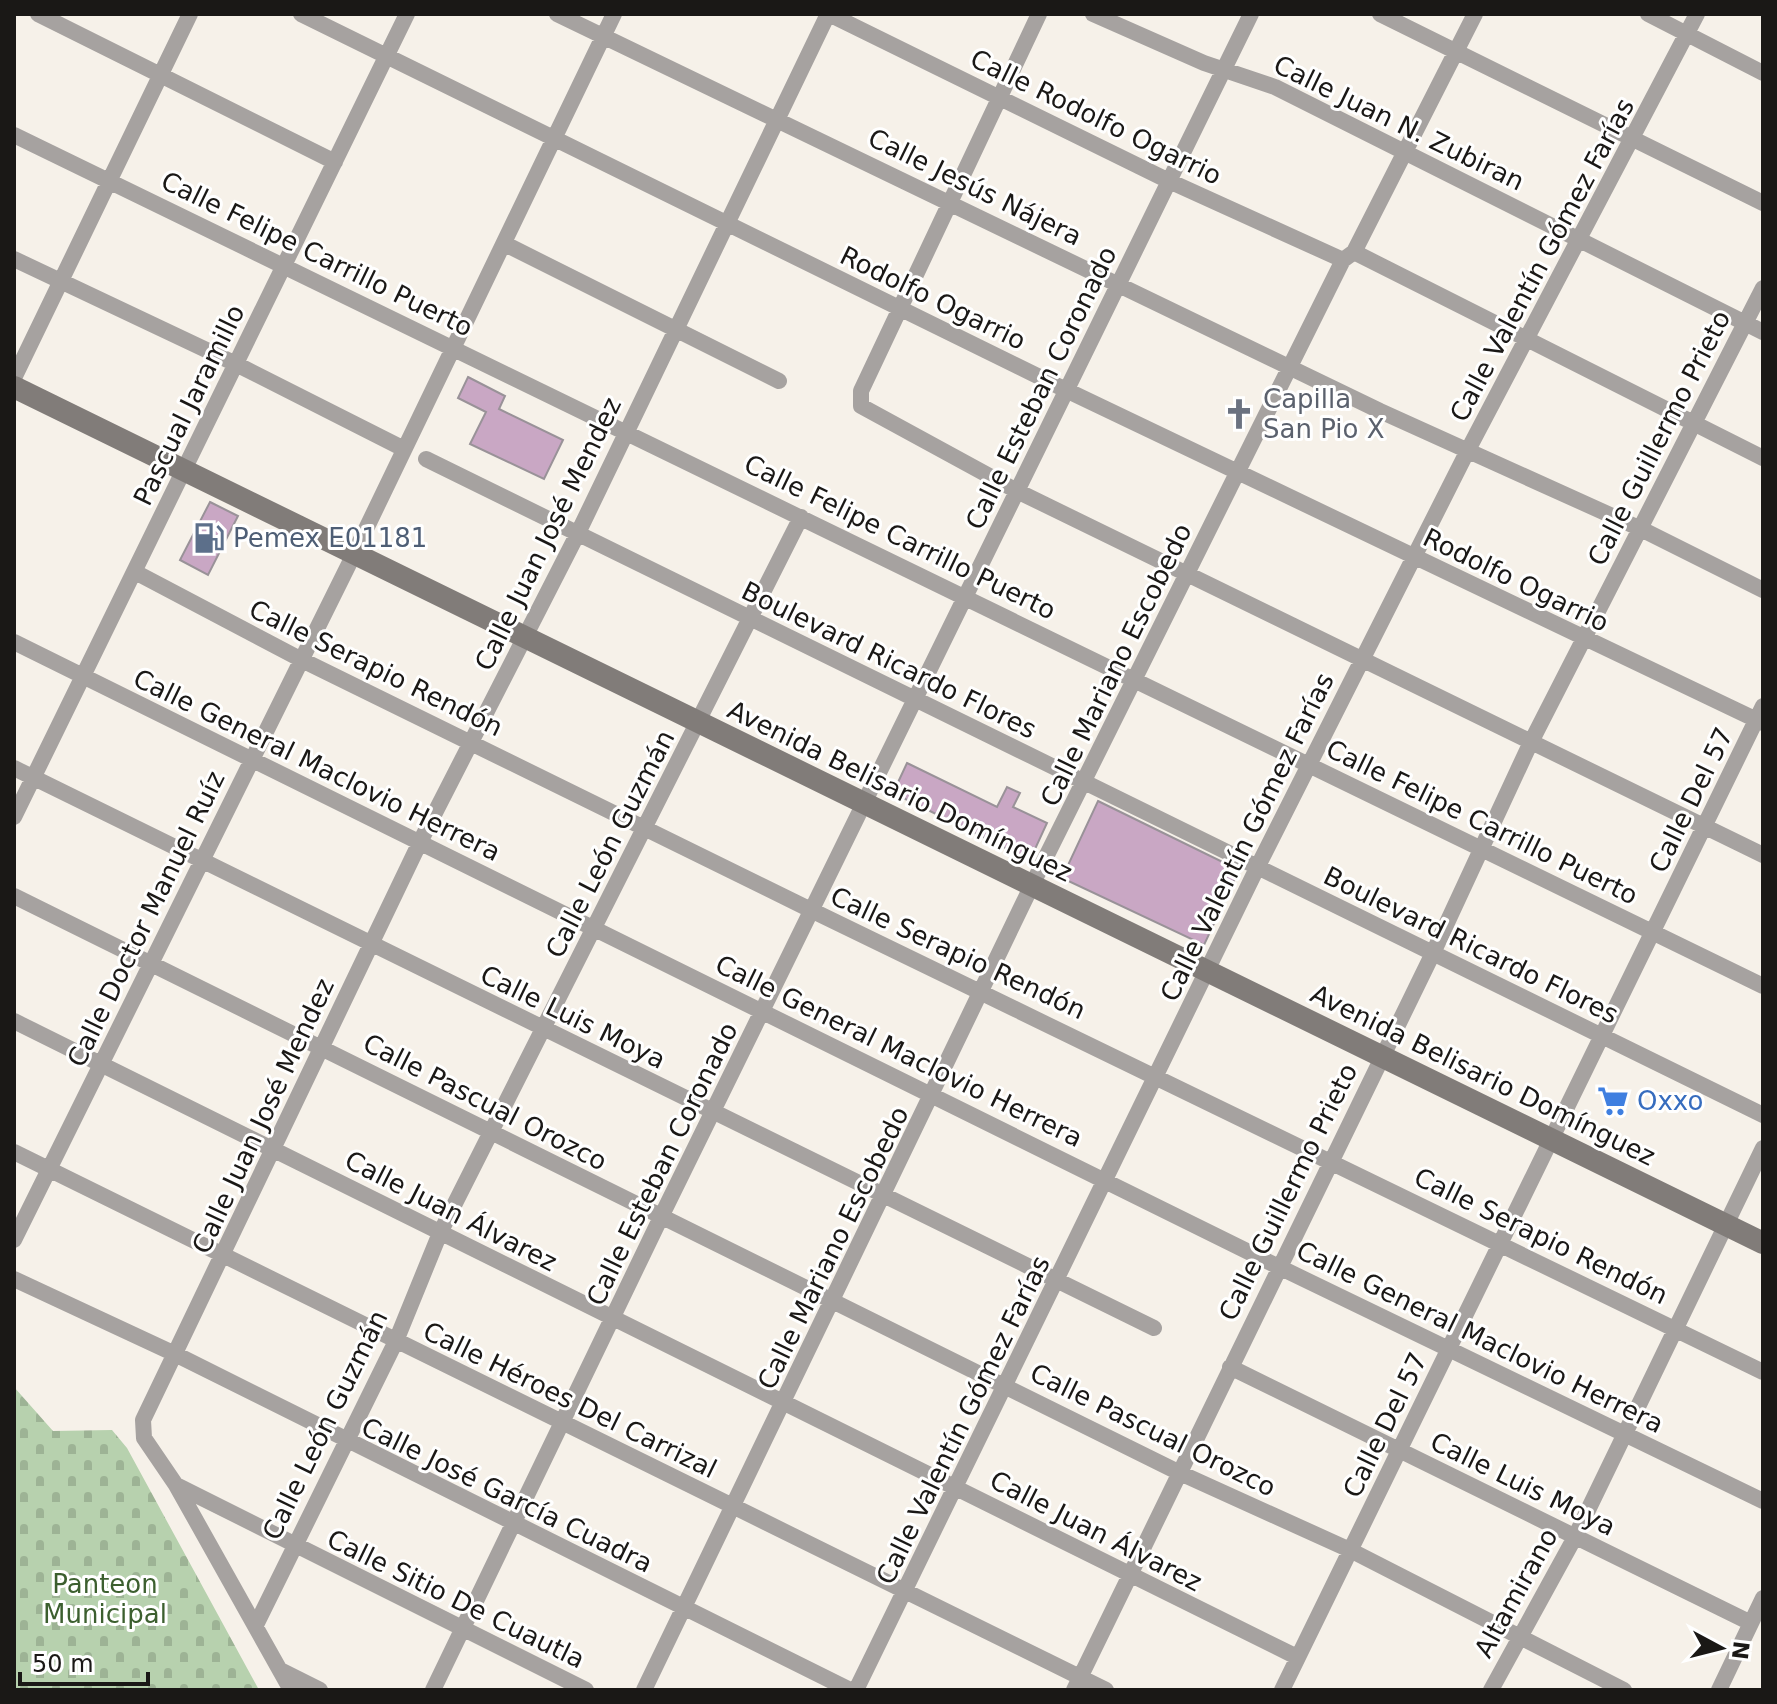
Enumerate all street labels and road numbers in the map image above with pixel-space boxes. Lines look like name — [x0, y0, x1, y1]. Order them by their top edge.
street label: Calle Rodolfo Ogarrio — [966, 43, 1226, 191]
street label: Calle Juan N. Zubiran — [1269, 49, 1529, 197]
street label: Calle Valentín Gómez Farías — [1444, 93, 1640, 427]
street label: Calle Jesús Nájera — [863, 122, 1087, 252]
street label: Calle Felipe Carrillo Puerto — [156, 165, 478, 343]
street label: Rodolfo Ogarrio — [835, 240, 1031, 356]
street label: Calle Esteban Coronado — [959, 242, 1123, 534]
street label: Pascual Jaramillo — [127, 300, 251, 510]
street label: Calle Guillermo Prieto — [1582, 306, 1736, 570]
street label: Calle Juan José Mendez — [469, 393, 627, 675]
street label: Calle Felipe Carrillo Puerto — [739, 448, 1061, 626]
street label: Calle Mariano Escobedo — [1034, 519, 1198, 811]
street label: Rodolfo Ogarrio — [1418, 522, 1614, 638]
street label: Boulevard Ricardo Flores — [737, 576, 1041, 744]
street label: Calle Serapio Rendón — [244, 594, 508, 742]
street label: Calle General Maclovio Herrera — [129, 663, 505, 867]
street label: Calle Valentín Gómez Farías — [1154, 668, 1340, 1006]
street label: Avenida Belisario Domínguez — [723, 694, 1077, 888]
street label: Calle Del 57 — [1643, 723, 1739, 877]
street label: Calle León Guzmán — [540, 725, 680, 963]
street label: Calle Felipe Carrillo Puerto — [1321, 733, 1643, 911]
street label: Calle Doctor Manuel Ruíz — [61, 766, 231, 1072]
street label: Boulevard Ricardo Flores — [1319, 861, 1623, 1029]
street label: Calle Serapio Rendón — [826, 881, 1090, 1025]
street label: Calle General Maclovio Herrera — [711, 949, 1087, 1153]
street label: Calle Luis Moya — [476, 959, 670, 1075]
street label: Calle Juan José Mendez — [186, 974, 340, 1258]
street label: Avenida Belisario Domínguez — [1306, 978, 1660, 1172]
street label: Calle Esteban Coronado — [580, 1018, 744, 1310]
street label: Calle Pascual Orozco — [358, 1027, 612, 1177]
street label: Calle Guillermo Prieto — [1213, 1059, 1363, 1325]
street label: Calle Mariano Escobedo — [751, 1102, 915, 1394]
street label: Calle Juan Álvarez — [340, 1144, 562, 1277]
street label: Calle Serapio Rendón — [1409, 1162, 1673, 1310]
street label: Calle General Maclovio Herrera — [1292, 1235, 1668, 1439]
street label: Calle Valentín Gómez Farías — [870, 1251, 1056, 1589]
street label: Calle León Guzmán — [256, 1305, 394, 1545]
street label: Calle Héroes Del Carrizal — [418, 1316, 722, 1484]
street label: Calle Del 57 — [1337, 1348, 1433, 1502]
street label: Calle Pascual Orozco — [1025, 1357, 1281, 1503]
street label: Calle José García Cuadra — [357, 1411, 657, 1579]
street label: Calle Luis Moya — [1426, 1426, 1620, 1542]
street label: Calle Juan Álvarez — [985, 1464, 1207, 1597]
street label: Altamirano — [1468, 1523, 1564, 1663]
street label: Calle Sitio De Cuautla — [322, 1524, 590, 1674]

